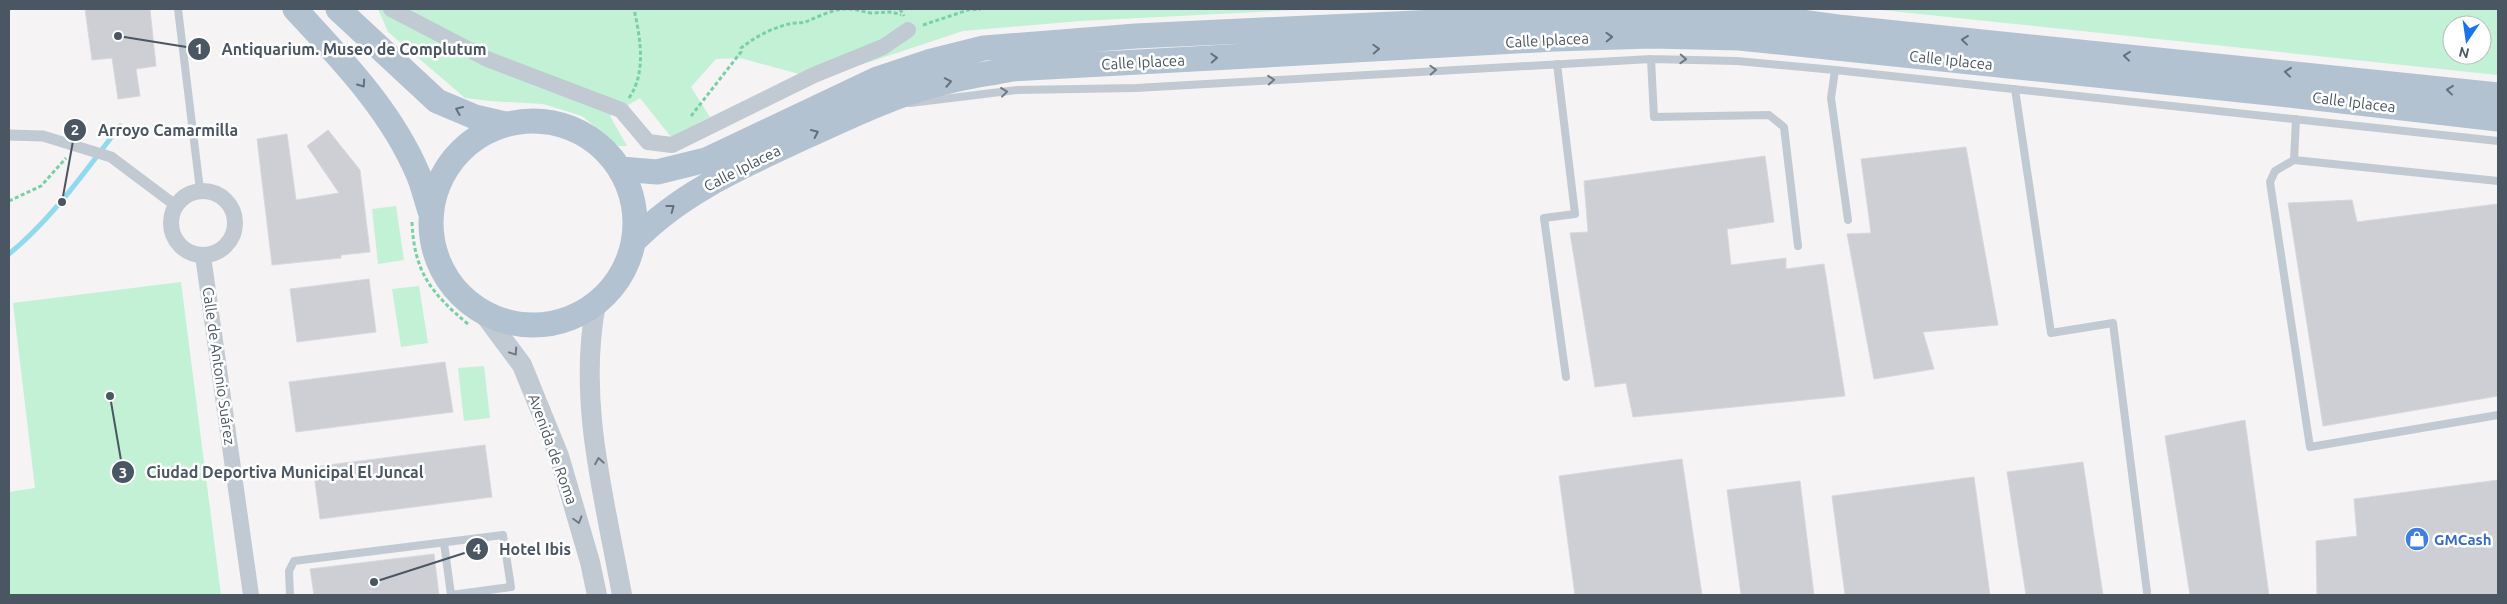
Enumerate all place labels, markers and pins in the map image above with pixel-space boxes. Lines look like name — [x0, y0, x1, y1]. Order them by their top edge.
callout: Antiquarium. Museo de Complutum — [187, 34, 497, 65]
callout: Arroyo Camarmilla — [63, 115, 248, 146]
callout: Ciudad Deportiva Municipal El Juncal — [111, 457, 433, 488]
shop icon: GMCash — [2404, 526, 2430, 552]
place label: GMCash — [2434, 531, 2491, 548]
callout: Hotel Ibis — [464, 534, 581, 565]

